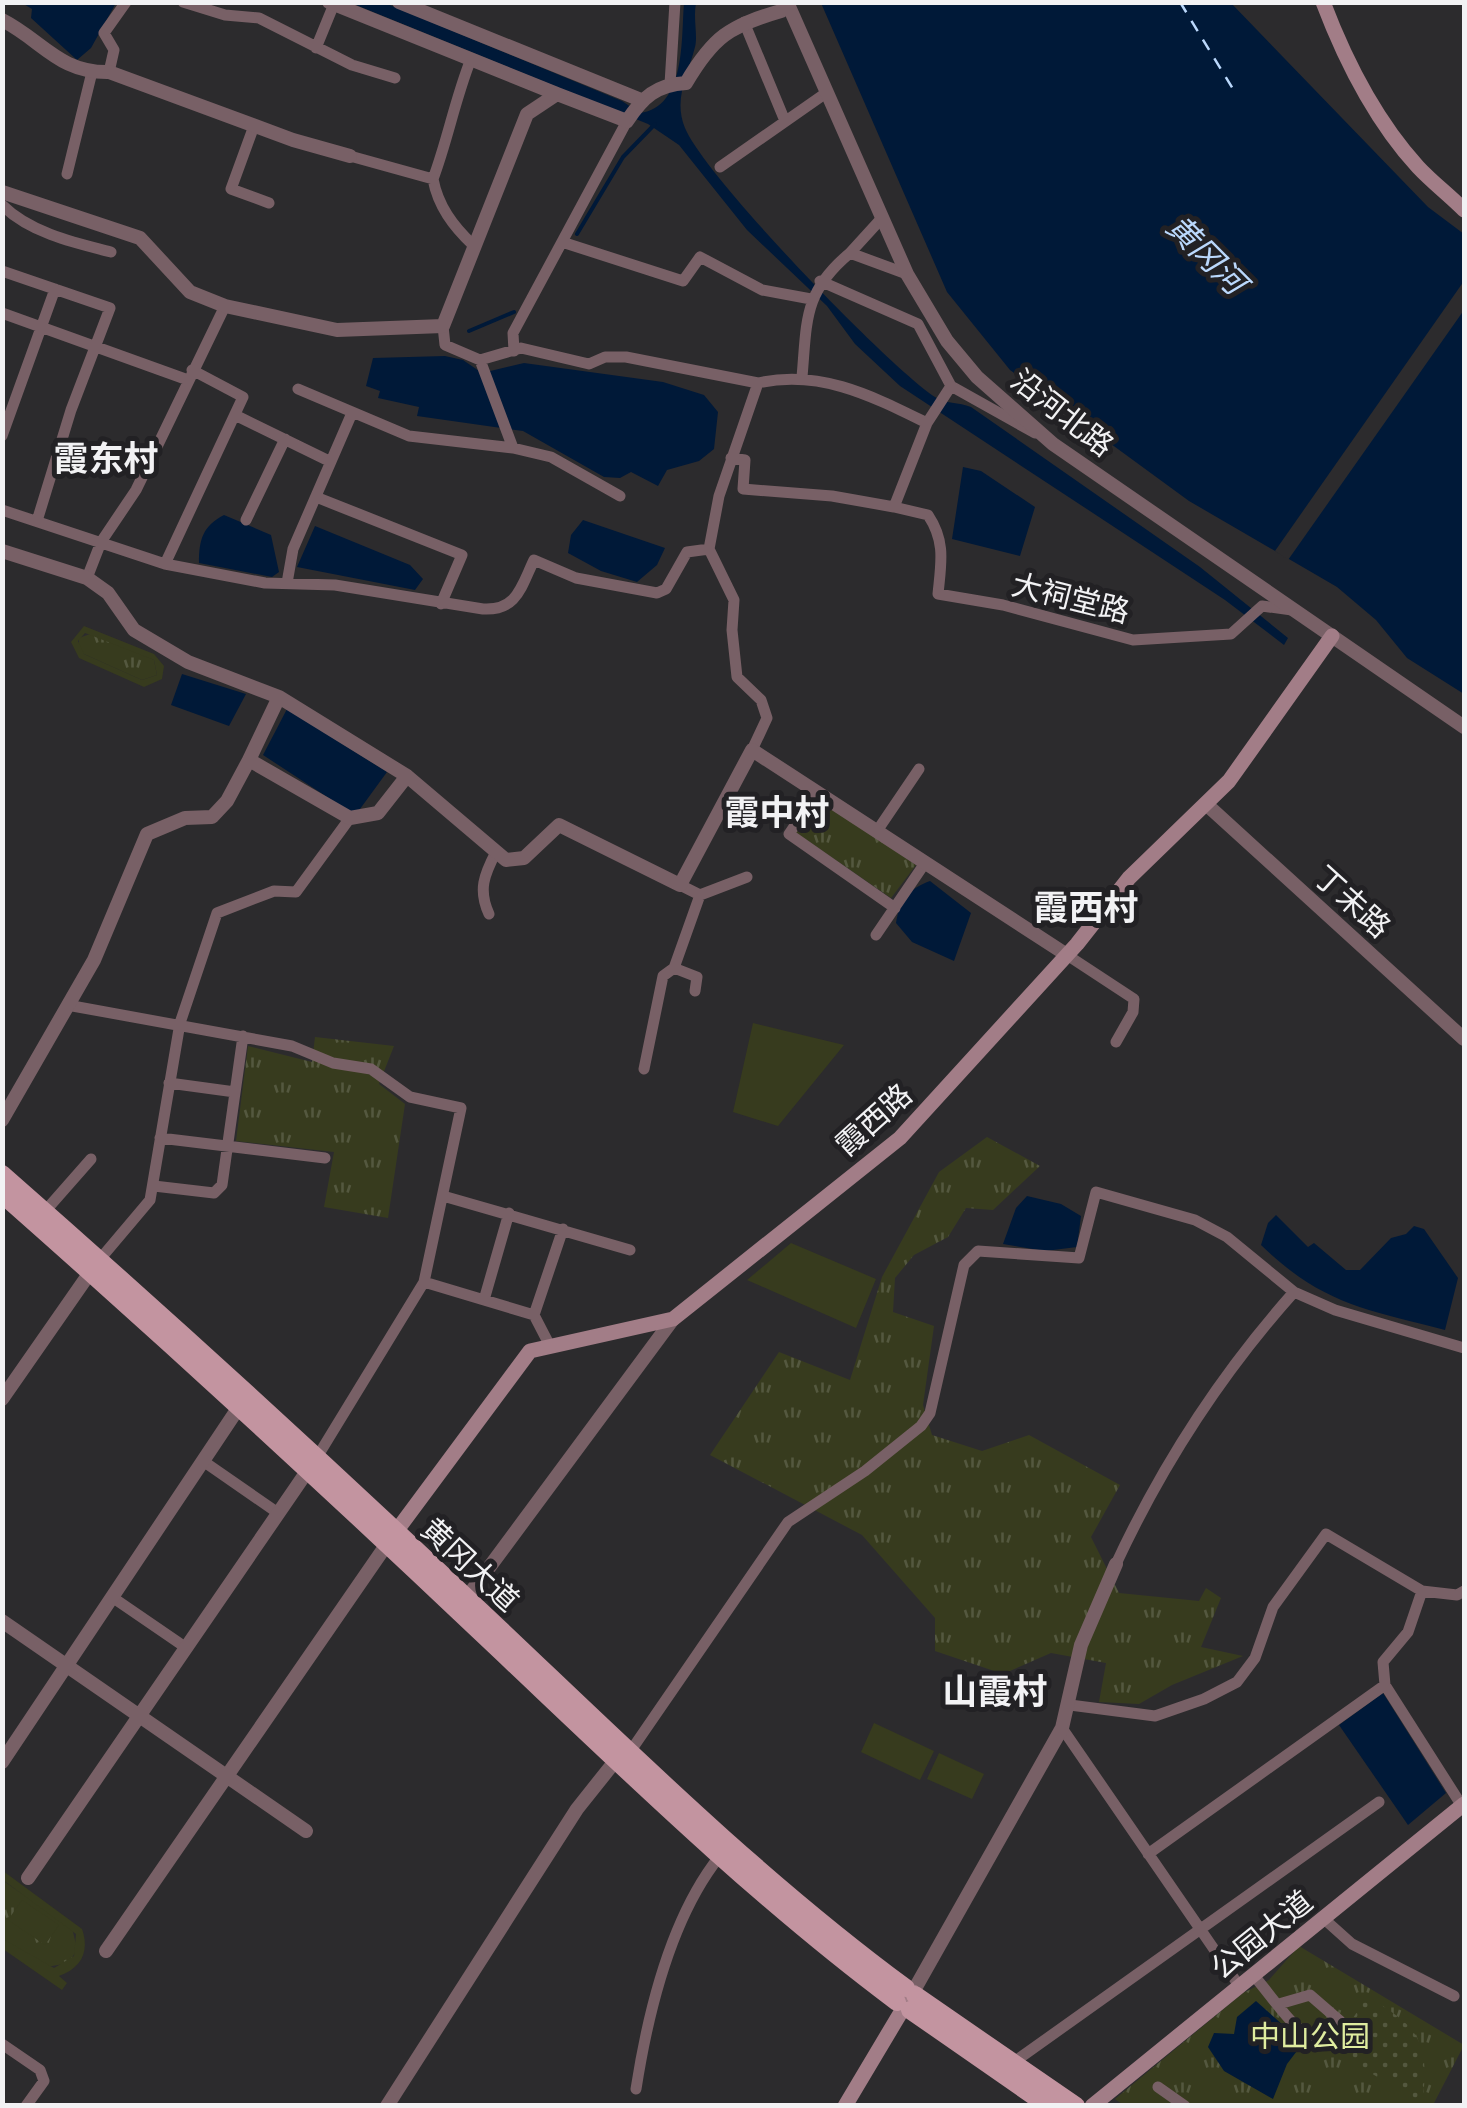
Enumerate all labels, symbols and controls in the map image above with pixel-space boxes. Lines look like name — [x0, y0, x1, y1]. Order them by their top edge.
water label: 黄冈河 — [1158, 205, 1260, 307]
street label: 沿河北路 — [1004, 360, 1122, 464]
district label: 霞东村 — [53, 435, 159, 481]
street label: 大祠堂路 — [1008, 564, 1134, 630]
district label: 霞中村 — [724, 789, 830, 835]
street label: 丁未路 — [1307, 856, 1399, 946]
district label: 霞西村 — [1033, 884, 1139, 930]
street label: 霞西路 — [827, 1074, 919, 1164]
street label: 黄冈大道 — [414, 1509, 528, 1619]
district label: 山霞村 — [942, 1668, 1048, 1714]
street label: 公园大道 — [1202, 1881, 1320, 1987]
park label: 中山公园 — [1250, 2016, 1370, 2055]

